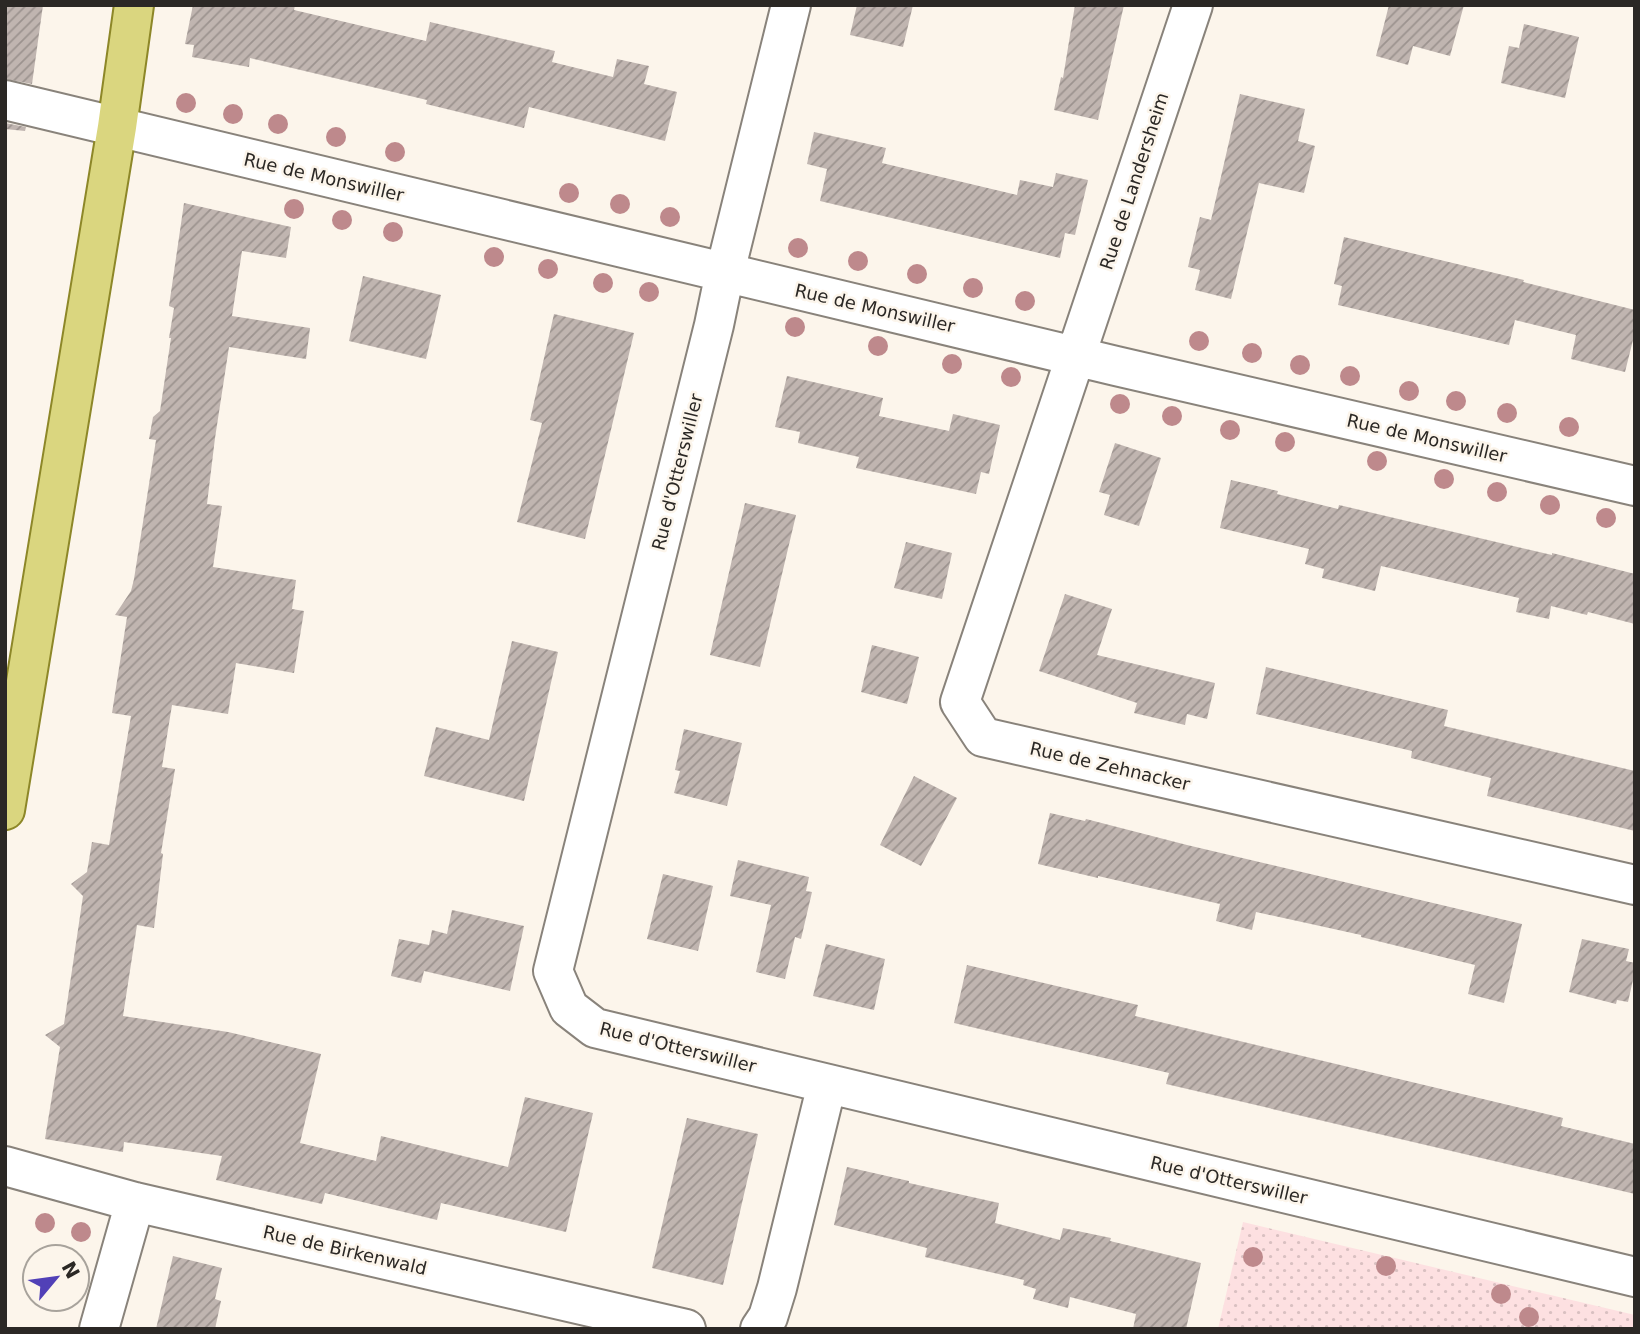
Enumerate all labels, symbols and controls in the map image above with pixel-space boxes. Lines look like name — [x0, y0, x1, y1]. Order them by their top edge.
street label: Rue de Landersheim — [1095, 90, 1173, 272]
street label: Rue de Monswiller — [242, 148, 407, 206]
street label: Rue de Monswiller — [793, 279, 958, 337]
street label: Rue d'Otterswiller — [647, 391, 707, 552]
street label: Rue de Monswiller — [1345, 409, 1510, 467]
street label: Rue de Zehnacker — [1028, 737, 1193, 795]
street label: Rue d'Otterswiller — [598, 1017, 759, 1077]
street label: Rue d'Otterswiller — [1148, 1152, 1310, 1208]
street label: Rue de Birkenwald — [261, 1221, 429, 1279]
north arrow — [21, 1243, 91, 1313]
text: N — [57, 1257, 84, 1282]

